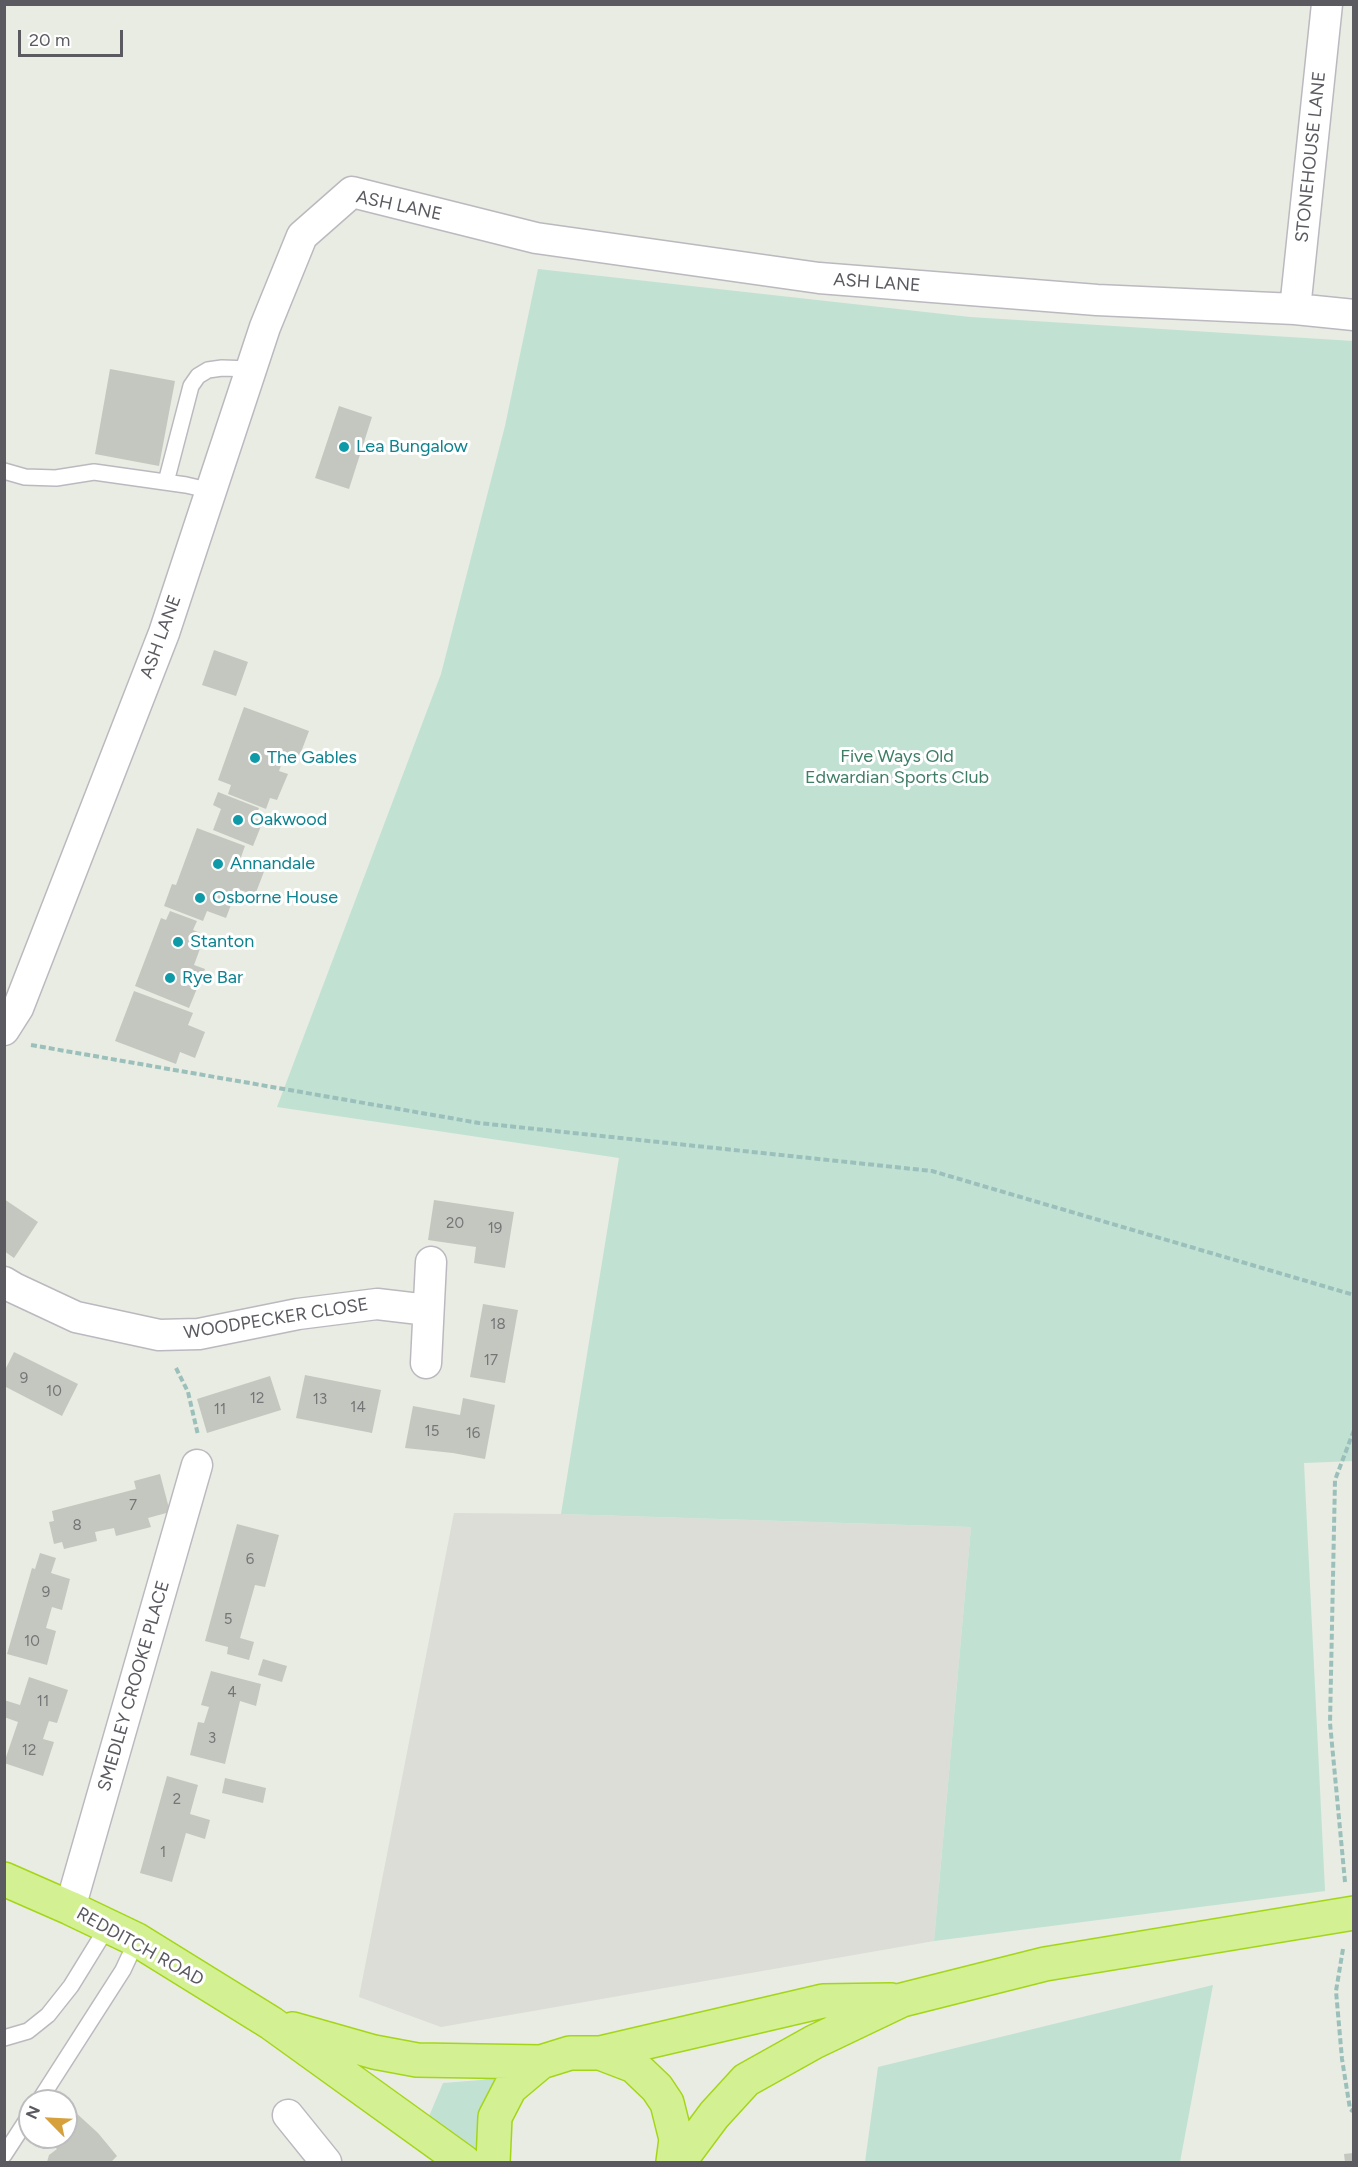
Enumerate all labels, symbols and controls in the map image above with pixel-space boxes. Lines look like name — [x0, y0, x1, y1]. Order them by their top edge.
scale bar — [21, 18, 126, 56]
text: 20 m — [29, 29, 70, 51]
street label: STONEHOUSE LANE — [1291, 70, 1331, 244]
street label: ASH LANE — [354, 186, 444, 226]
street label: ASH LANE — [833, 269, 921, 297]
place label: Lea Bungalow — [356, 436, 468, 458]
marker: Lea Bungalow — [337, 440, 351, 454]
street label: ASH LANE — [136, 592, 186, 682]
park label: Five Ways Old Edwardian Sports Club — [805, 746, 989, 789]
place label: The Gables — [267, 747, 357, 769]
marker: The Gables — [248, 751, 262, 765]
place label: Oakwood — [250, 809, 327, 831]
marker: Oakwood — [231, 813, 245, 827]
place label: Annandale — [230, 853, 315, 875]
marker: Annandale — [211, 857, 225, 871]
place label: Osborne House — [212, 887, 338, 909]
marker: Osborne House — [193, 891, 207, 905]
place label: Stanton — [190, 931, 254, 953]
marker: Stanton — [171, 935, 185, 949]
place label: Rye Bar — [182, 967, 243, 989]
marker: Rye Bar — [163, 971, 177, 985]
house number: 20 — [446, 1215, 464, 1233]
house number: 19 — [488, 1220, 502, 1238]
street label: WOODPECKER CLOSE — [182, 1294, 370, 1344]
house number: 18 — [490, 1316, 506, 1334]
house number: 17 — [484, 1352, 498, 1370]
house number: 9 — [20, 1370, 28, 1388]
house number: 10 — [46, 1383, 62, 1401]
house number: 12 — [250, 1390, 264, 1408]
house number: 13 — [313, 1391, 327, 1409]
house number: 14 — [350, 1399, 366, 1417]
house number: 11 — [214, 1401, 226, 1419]
house number: 15 — [425, 1423, 439, 1441]
house number: 16 — [466, 1425, 480, 1443]
house number: 7 — [129, 1497, 137, 1515]
house number: 8 — [72, 1517, 82, 1535]
house number: 6 — [246, 1551, 254, 1569]
street label: SMEDLEY CROOKE PLACE — [94, 1578, 174, 1794]
house number: 9 — [42, 1584, 50, 1602]
house number: 5 — [224, 1611, 232, 1629]
house number: 10 — [24, 1633, 40, 1651]
house number: 4 — [227, 1684, 237, 1702]
house number: 11 — [37, 1693, 49, 1711]
house number: 3 — [208, 1730, 216, 1748]
house number: 12 — [22, 1742, 36, 1760]
house number: 2 — [173, 1791, 181, 1809]
house number: 1 — [160, 1844, 166, 1862]
street label: REDDITCH ROAD — [73, 1903, 207, 1991]
north arrow — [18, 2089, 78, 2149]
text: N — [22, 2103, 44, 2122]

